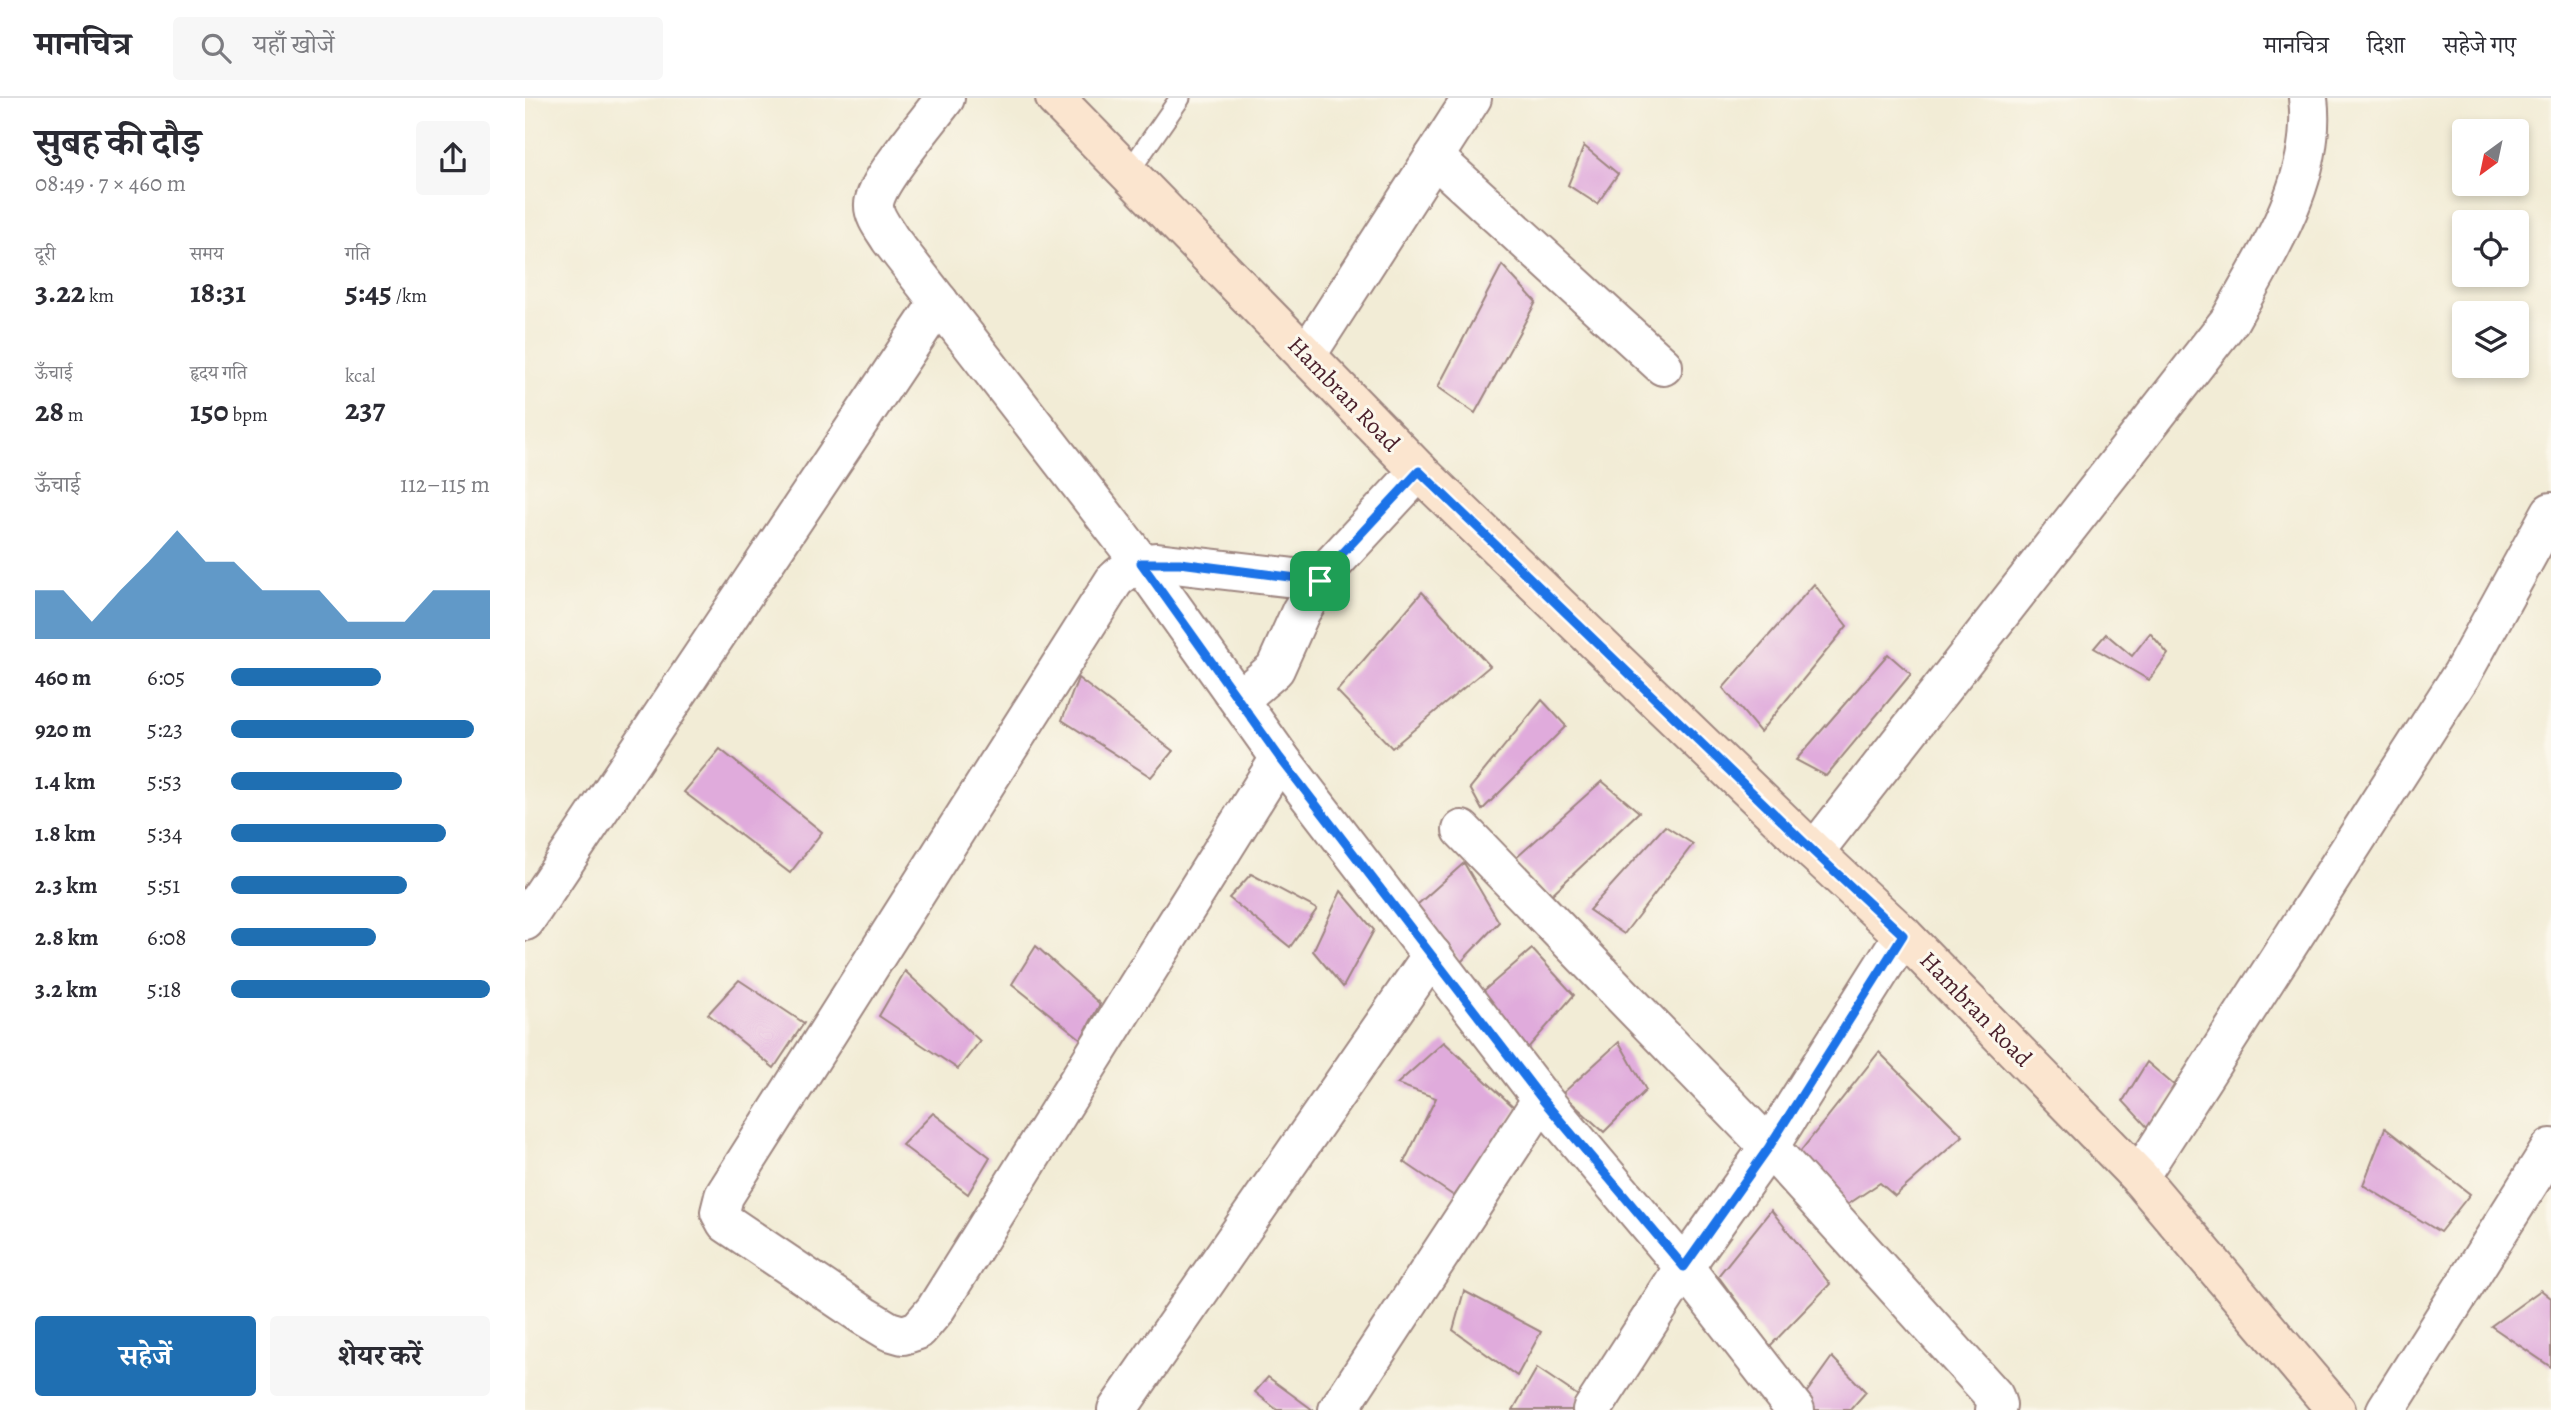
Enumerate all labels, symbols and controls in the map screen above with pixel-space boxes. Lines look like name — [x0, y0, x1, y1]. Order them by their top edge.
search box — [173, 17, 663, 80]
text: मानचित्र — [35, 21, 131, 66]
text: यहाँ खोजें — [253, 27, 334, 62]
icon: search — [197, 29, 235, 67]
text: मानचित्र — [2264, 29, 2329, 61]
text: दिशा — [2367, 29, 2405, 61]
text: सहेजे गए — [2443, 29, 2516, 61]
text: सुबह की दौड़ — [35, 116, 201, 168]
north arrow — [2452, 119, 2529, 196]
map controls — [2452, 119, 2529, 378]
button: share — [416, 121, 490, 195]
text: 08:49 · 7 × 460 m — [35, 168, 186, 199]
button: locate — [2452, 210, 2529, 287]
text: दूरी — [35, 241, 56, 267]
text: समय — [190, 241, 223, 267]
text: गति — [345, 241, 370, 267]
text: 3.22 — [35, 272, 85, 312]
text: 18:31 — [190, 272, 246, 312]
text: 5:45 — [345, 272, 392, 312]
text: km — [85, 283, 114, 309]
text: /km — [392, 283, 427, 309]
button: layers — [2452, 301, 2529, 378]
street label: Hambran Road — [1281, 329, 1407, 459]
text: ऊँचाई — [35, 360, 72, 386]
text: हृदय गति — [190, 360, 247, 386]
text: kcal — [345, 363, 375, 389]
text: 237 — [345, 389, 385, 429]
text: 28 — [35, 391, 64, 431]
text: 150 — [190, 391, 229, 431]
text: m — [64, 402, 83, 428]
text: bpm — [229, 402, 268, 428]
text: ऊँचाई — [35, 469, 80, 500]
text: 112–115 m — [400, 469, 490, 500]
pin — [1290, 551, 1350, 611]
icon: arrive — [1301, 562, 1339, 600]
text: 460 m — [35, 662, 91, 693]
text: 6:05 — [147, 662, 185, 693]
text: 920 m — [35, 714, 92, 745]
text: 5:23 — [147, 714, 183, 745]
text: 1.4 km — [35, 766, 96, 797]
text: 5:53 — [147, 766, 182, 797]
text: 1.8 km — [35, 818, 96, 849]
text: 5:34 — [147, 818, 182, 849]
text: 2.3 km — [35, 870, 98, 901]
text: 5:51 — [147, 870, 180, 901]
text: 2.8 km — [35, 922, 99, 953]
text: 6:08 — [147, 922, 187, 953]
street label: Hambran Road — [1913, 944, 2039, 1074]
text: 3.2 km — [35, 974, 98, 1005]
text: 5:18 — [147, 974, 181, 1005]
button: सहेजें — [35, 1316, 256, 1396]
button: शेयर करें — [270, 1316, 490, 1396]

